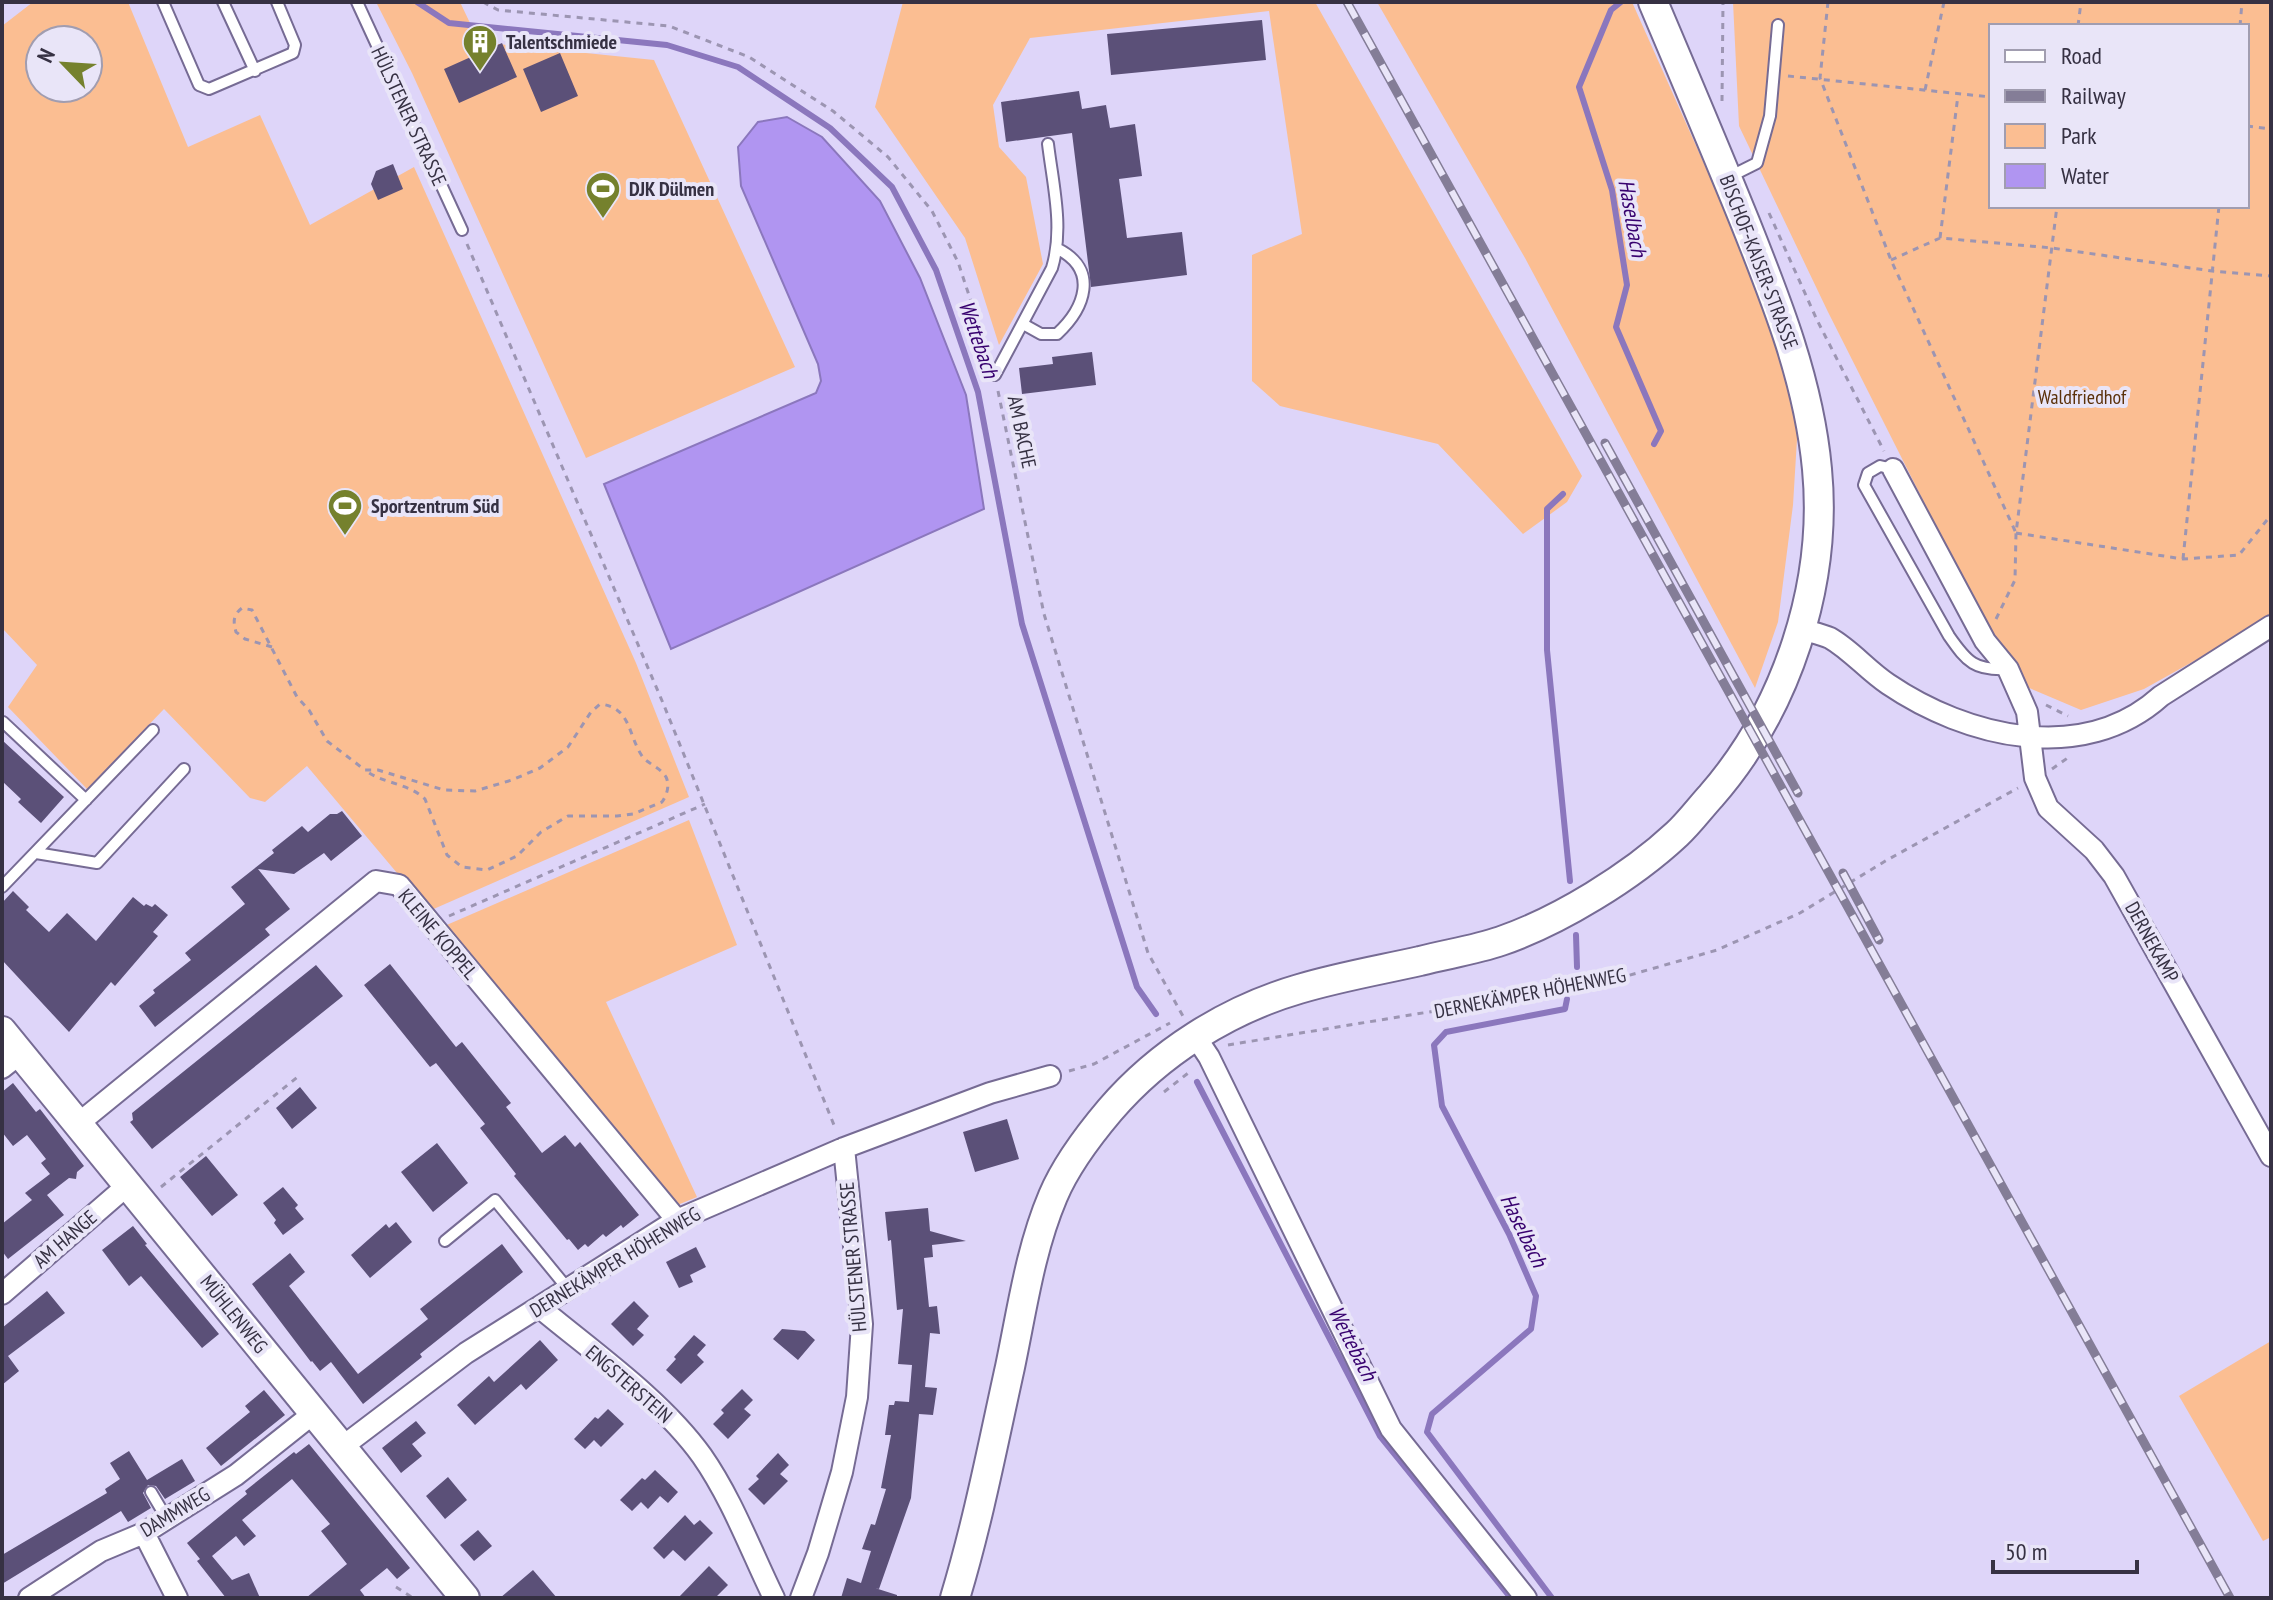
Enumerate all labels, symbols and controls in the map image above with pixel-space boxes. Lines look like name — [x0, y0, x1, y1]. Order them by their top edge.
building icon: Talentschmiede — [461, 23, 499, 73]
north arrow — [24, 24, 104, 104]
legend — [1989, 24, 2249, 208]
place label: Talentschmiede — [506, 29, 617, 55]
text: Road — [2061, 40, 2102, 71]
street label: HÜLSTENER STRASSE — [365, 42, 453, 190]
text: N — [31, 44, 61, 67]
text: Railway — [2061, 80, 2126, 111]
text: Park — [2061, 120, 2097, 151]
text: Water — [2061, 160, 2109, 191]
sports icon: DJK Dülmen — [584, 170, 622, 220]
street label: BISCHOF-KAISER-STRASSE — [1714, 171, 1804, 353]
place label: DJK Dülmen — [629, 176, 714, 202]
water label: Haselbach — [1612, 177, 1654, 260]
water label: Wettebach — [953, 297, 1006, 383]
park label: Waldfriedhof — [2038, 384, 2127, 410]
street label: AM BACHE — [1002, 393, 1042, 471]
sports icon: Sportzentrum Süd — [326, 487, 364, 537]
place label: Sportzentrum Süd — [371, 493, 500, 519]
street label: KLEINE KOPPEL — [393, 883, 484, 985]
street label: DERNEKAMP — [2119, 897, 2185, 987]
street label: DERNEKÄMPER HÖHENWEG — [1432, 962, 1628, 1024]
street label: HÜLSTENER STRASSE — [833, 1181, 873, 1333]
water label: Haselbach — [1494, 1189, 1554, 1272]
street label: DERNEKÄMPER HÖHENWEG — [525, 1201, 705, 1323]
street label: AM HANGE — [28, 1204, 102, 1274]
street label: MÜHLENWEG — [195, 1270, 273, 1358]
water label: Wettebach — [1322, 1301, 1384, 1386]
street label: ENGSTERSTEIN — [580, 1339, 678, 1429]
street label: DAMMWEG — [135, 1481, 215, 1543]
scale bar — [1993, 1524, 2137, 1574]
text: 50 m — [2005, 1536, 2047, 1567]

